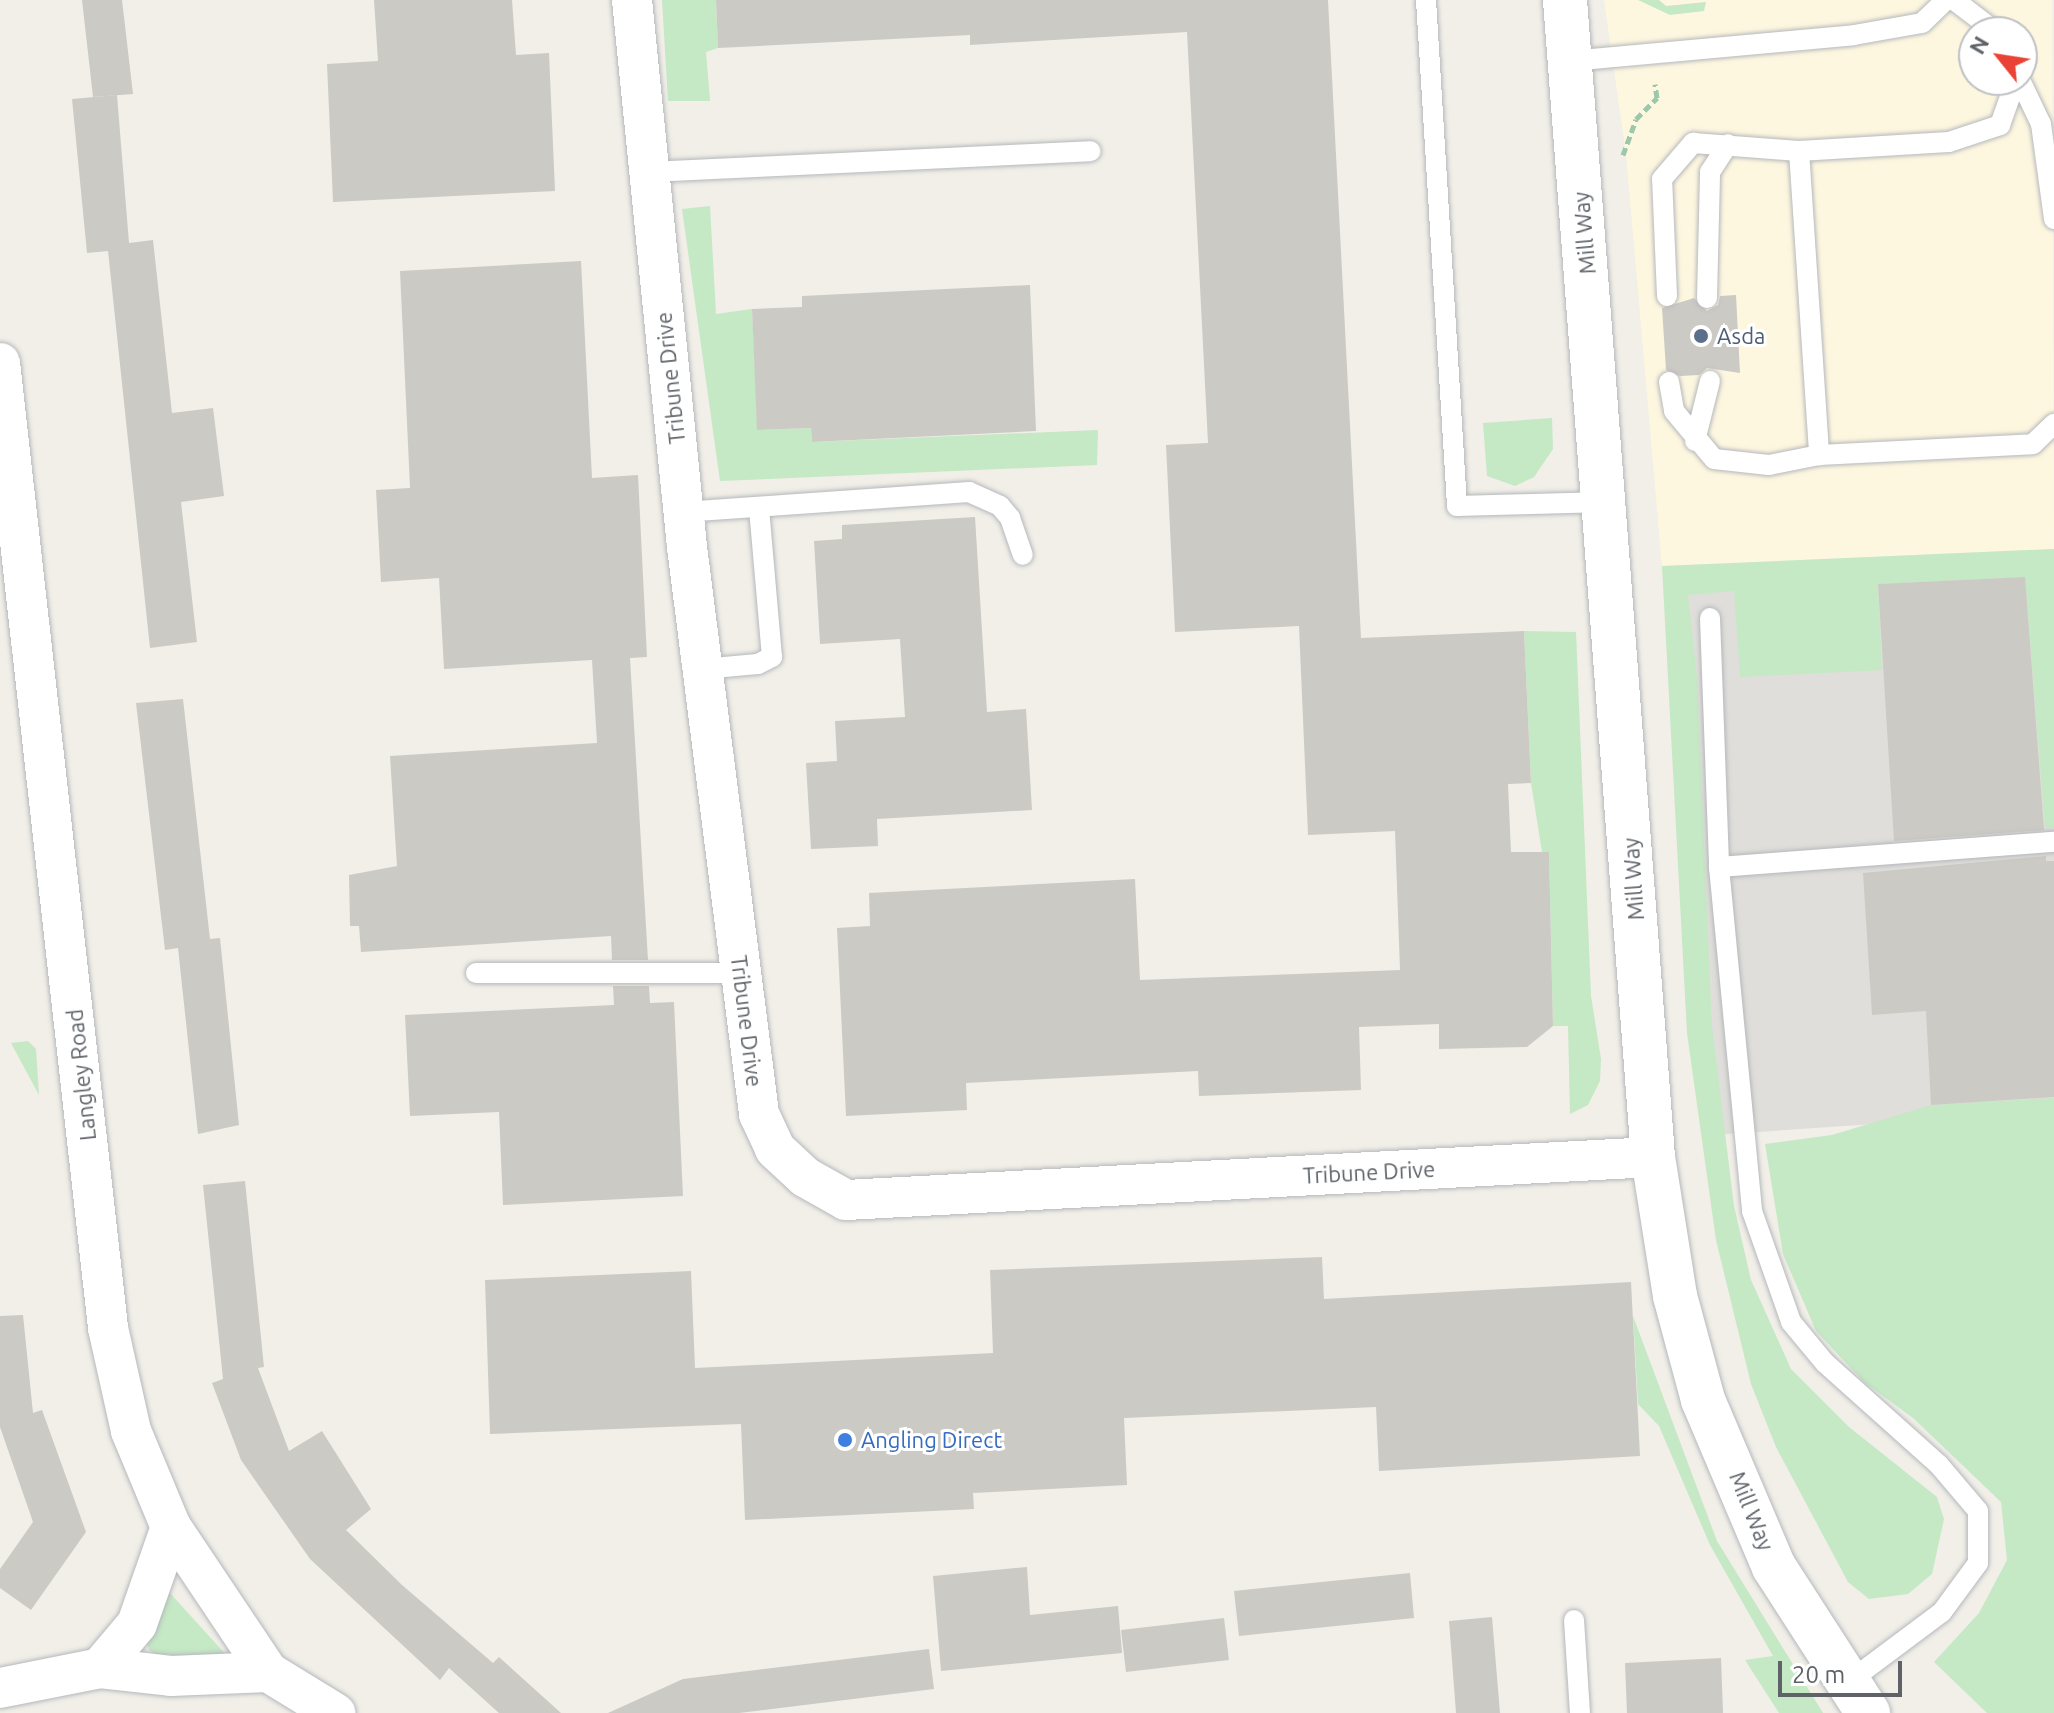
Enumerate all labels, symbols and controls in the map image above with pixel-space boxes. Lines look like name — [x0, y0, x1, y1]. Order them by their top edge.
north arrow — [1958, 16, 2038, 96]
text: N — [1964, 31, 1993, 58]
street label: Mill Way — [1567, 191, 1601, 275]
street label: Tribune Drive — [650, 311, 690, 445]
place label: Asda — [1717, 323, 1765, 349]
marker: Asda — [1692, 327, 1710, 345]
street label: Mill Way — [1617, 837, 1649, 921]
street label: Tribune Drive — [726, 954, 768, 1088]
street label: Langley Road — [61, 1008, 101, 1142]
street label: Tribune Drive — [1302, 1155, 1436, 1189]
place label: Angling Direct — [861, 1427, 1002, 1453]
marker: Angling Direct — [836, 1431, 854, 1449]
street label: Mill Way — [1724, 1468, 1780, 1554]
scale bar — [1782, 1645, 1906, 1695]
text: 20 m — [1792, 1661, 1845, 1688]

